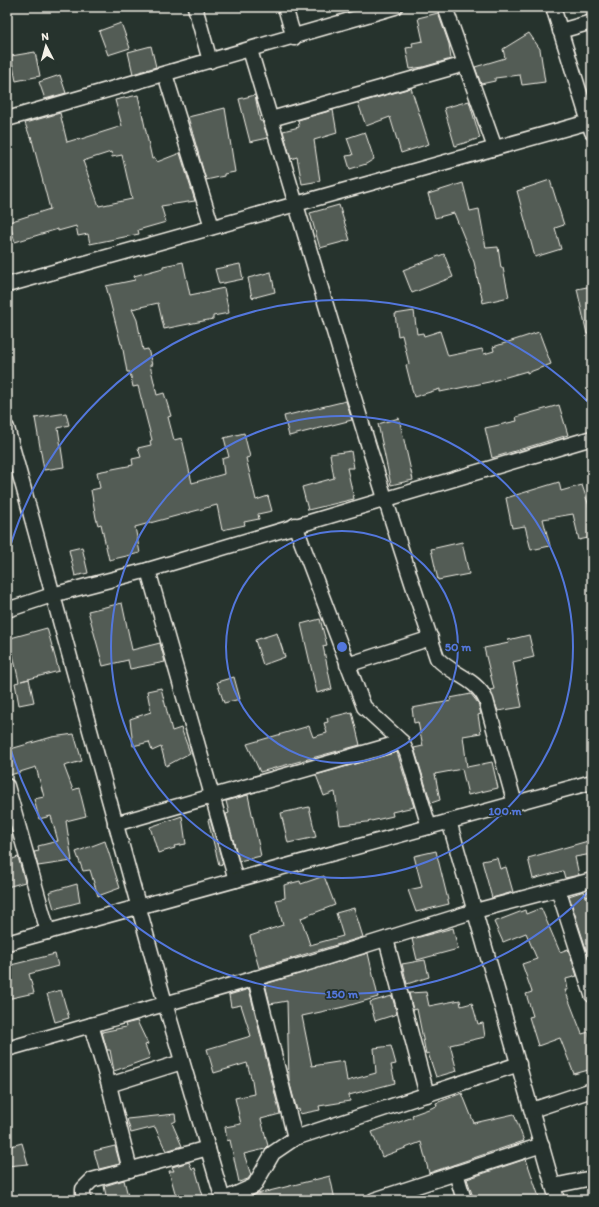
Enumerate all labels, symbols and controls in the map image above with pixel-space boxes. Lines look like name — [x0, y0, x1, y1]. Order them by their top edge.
north arrow — [26, 26, 66, 66]
text: N — [41, 30, 49, 43]
centre of rings — [335, 640, 349, 654]
text: 50 m — [445, 640, 472, 654]
text: 100 m — [488, 804, 522, 818]
text: 150 m — [326, 987, 359, 1001]

